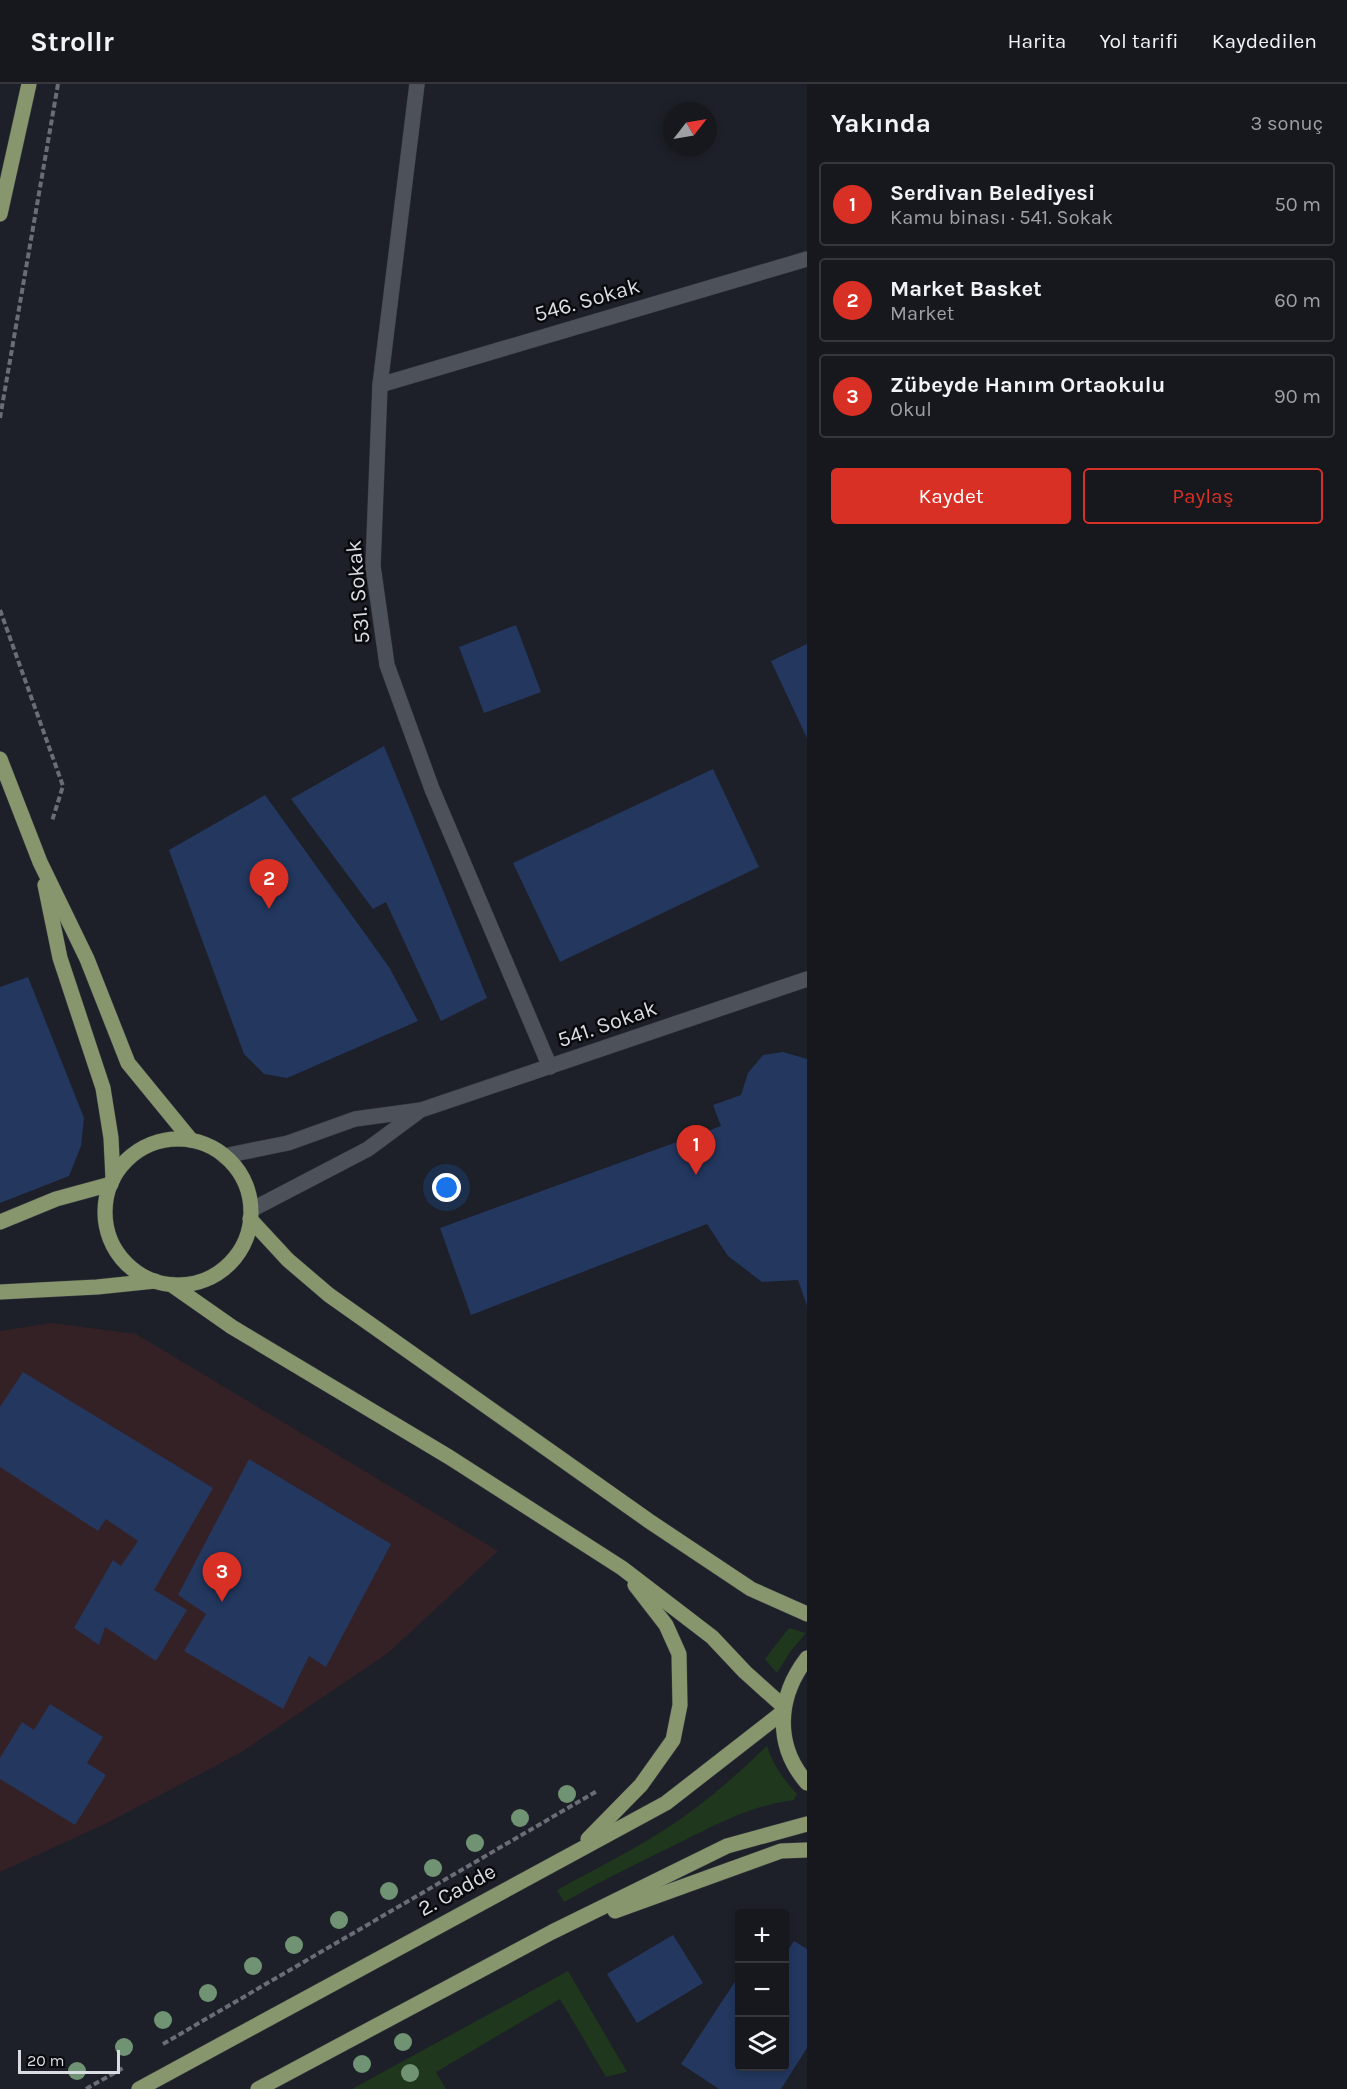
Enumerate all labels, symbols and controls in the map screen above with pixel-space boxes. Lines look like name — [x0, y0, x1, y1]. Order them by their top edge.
text: Strollr — [30, 25, 114, 58]
text: Harita — [1007, 29, 1066, 53]
text: Yol tarifi — [1099, 29, 1179, 53]
text: Kaydedilen — [1212, 29, 1317, 53]
north arrow — [663, 102, 717, 156]
text: Yakında — [831, 108, 931, 139]
text: 3 sonuç — [1251, 112, 1323, 135]
text: Serdivan Belediyesi — [890, 180, 1095, 206]
text: 1 — [849, 193, 856, 216]
text: 50 m — [1274, 193, 1321, 216]
text: Kamu binası · 541. Sokak — [890, 206, 1113, 229]
street label: 546. Sokak — [531, 273, 643, 327]
text: Market Basket — [890, 276, 1042, 302]
text: 2 — [846, 289, 859, 312]
text: 60 m — [1274, 289, 1321, 312]
text: Market — [890, 302, 954, 325]
text: Zübeyde Hanım Ortaokulu — [890, 372, 1165, 398]
text: 3 — [846, 385, 859, 408]
text: 90 m — [1274, 385, 1321, 408]
text: Okul — [890, 398, 932, 421]
button: Kaydet — [831, 468, 1071, 524]
button: Paylaş — [1083, 468, 1323, 524]
street label: 531. Sokak — [341, 539, 375, 645]
pin: 2 — [250, 860, 288, 909]
street label: 541. Sokak — [554, 995, 660, 1053]
pin: 1 — [676, 1126, 716, 1175]
your location — [432, 1173, 461, 1202]
pin: 3 — [202, 1552, 242, 1602]
street label: 2. Cadde — [414, 1858, 500, 1922]
map controls — [735, 1909, 789, 2071]
button: + — [735, 1909, 789, 1963]
button: − — [735, 1963, 789, 2017]
button: layers — [735, 2017, 789, 2071]
scale bar — [18, 2047, 120, 2074]
text: 20 m — [27, 2051, 65, 2070]

